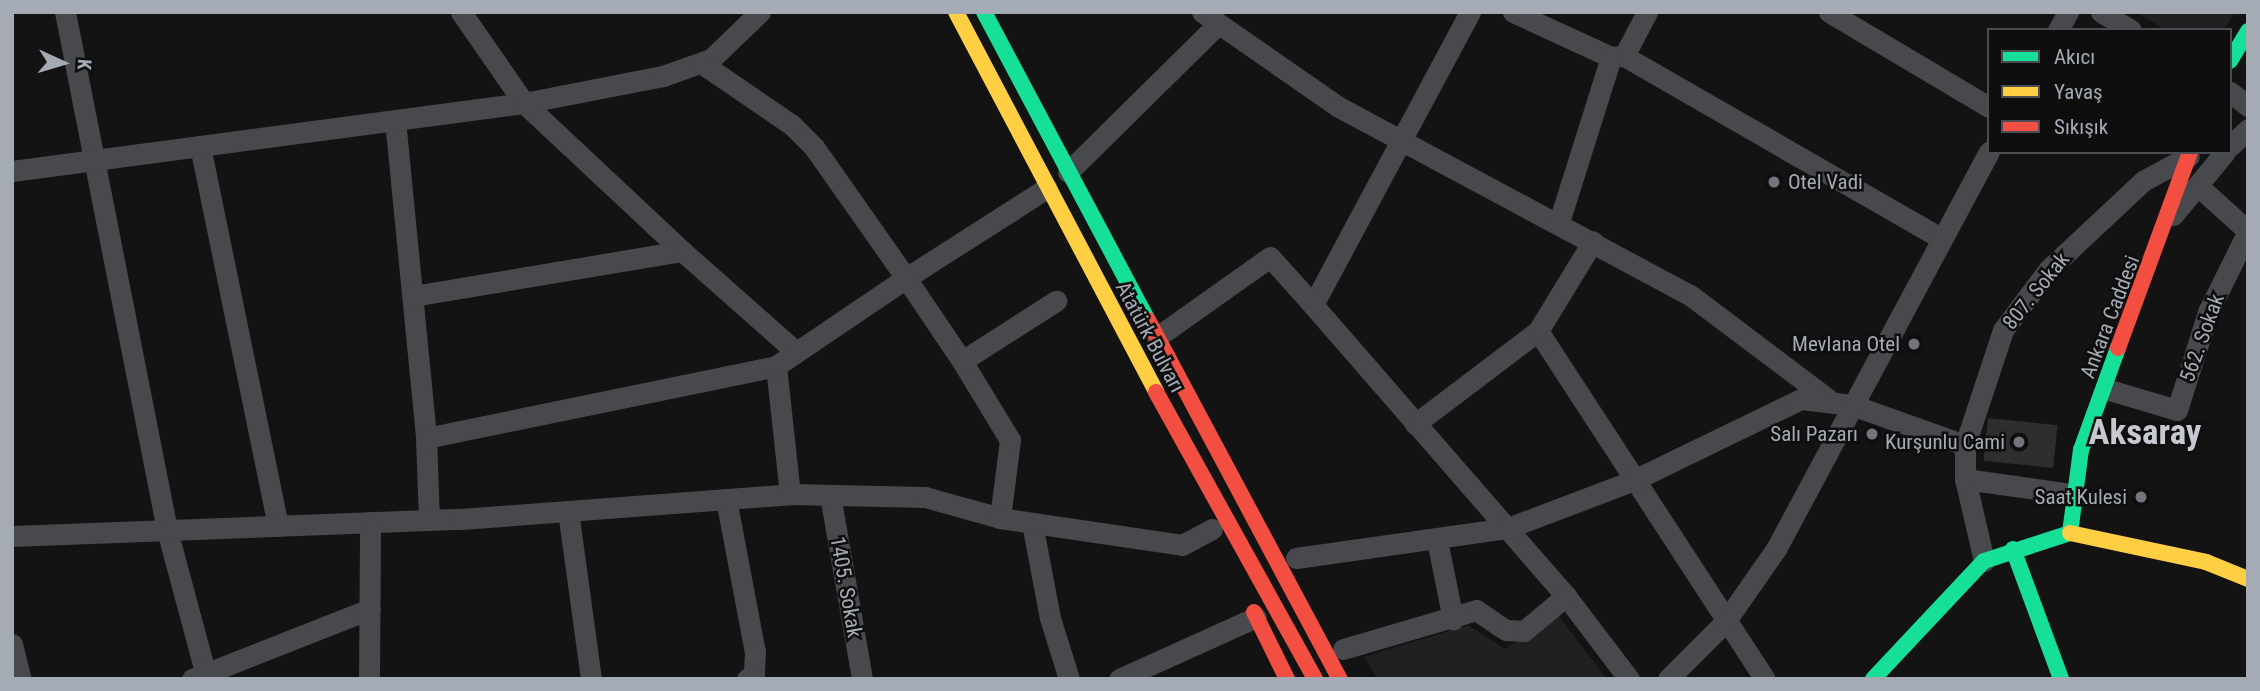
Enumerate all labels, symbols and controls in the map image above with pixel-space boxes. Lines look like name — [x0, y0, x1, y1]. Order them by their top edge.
north arrow — [28, 28, 98, 98]
legend — [1987, 28, 2232, 154]
text: Akıcı — [2054, 45, 2095, 69]
text: K — [73, 58, 96, 71]
text: Yavaş — [2054, 80, 2103, 104]
text: Sıkışık — [2054, 115, 2108, 139]
place label: Otel Vadi — [1788, 169, 1863, 195]
marker: Otel Vadi — [1766, 174, 1782, 190]
street label: 807. Sokak — [1997, 247, 2075, 335]
street label: Ankara Caddesi — [2075, 252, 2145, 382]
street label: Atatürk Bulvarı — [1110, 277, 1190, 397]
street label: 562. Sokak — [2174, 291, 2230, 385]
place label: Mevlana Otel — [1792, 331, 1900, 357]
marker: Mevlana Otel — [1906, 336, 1922, 352]
district label: Aksaray — [2089, 412, 2201, 454]
place label: Salı Pazarı — [1770, 421, 1858, 447]
marker: Salı Pazarı — [1864, 426, 1880, 442]
place label: Kurşunlu Cami — [1885, 429, 2005, 455]
marker: Kurşunlu Cami — [2011, 434, 2027, 450]
place label: Saat Kulesi — [2035, 484, 2127, 510]
marker: Saat Kulesi — [2133, 489, 2149, 505]
street label: 1405. Sokak — [825, 534, 867, 640]

